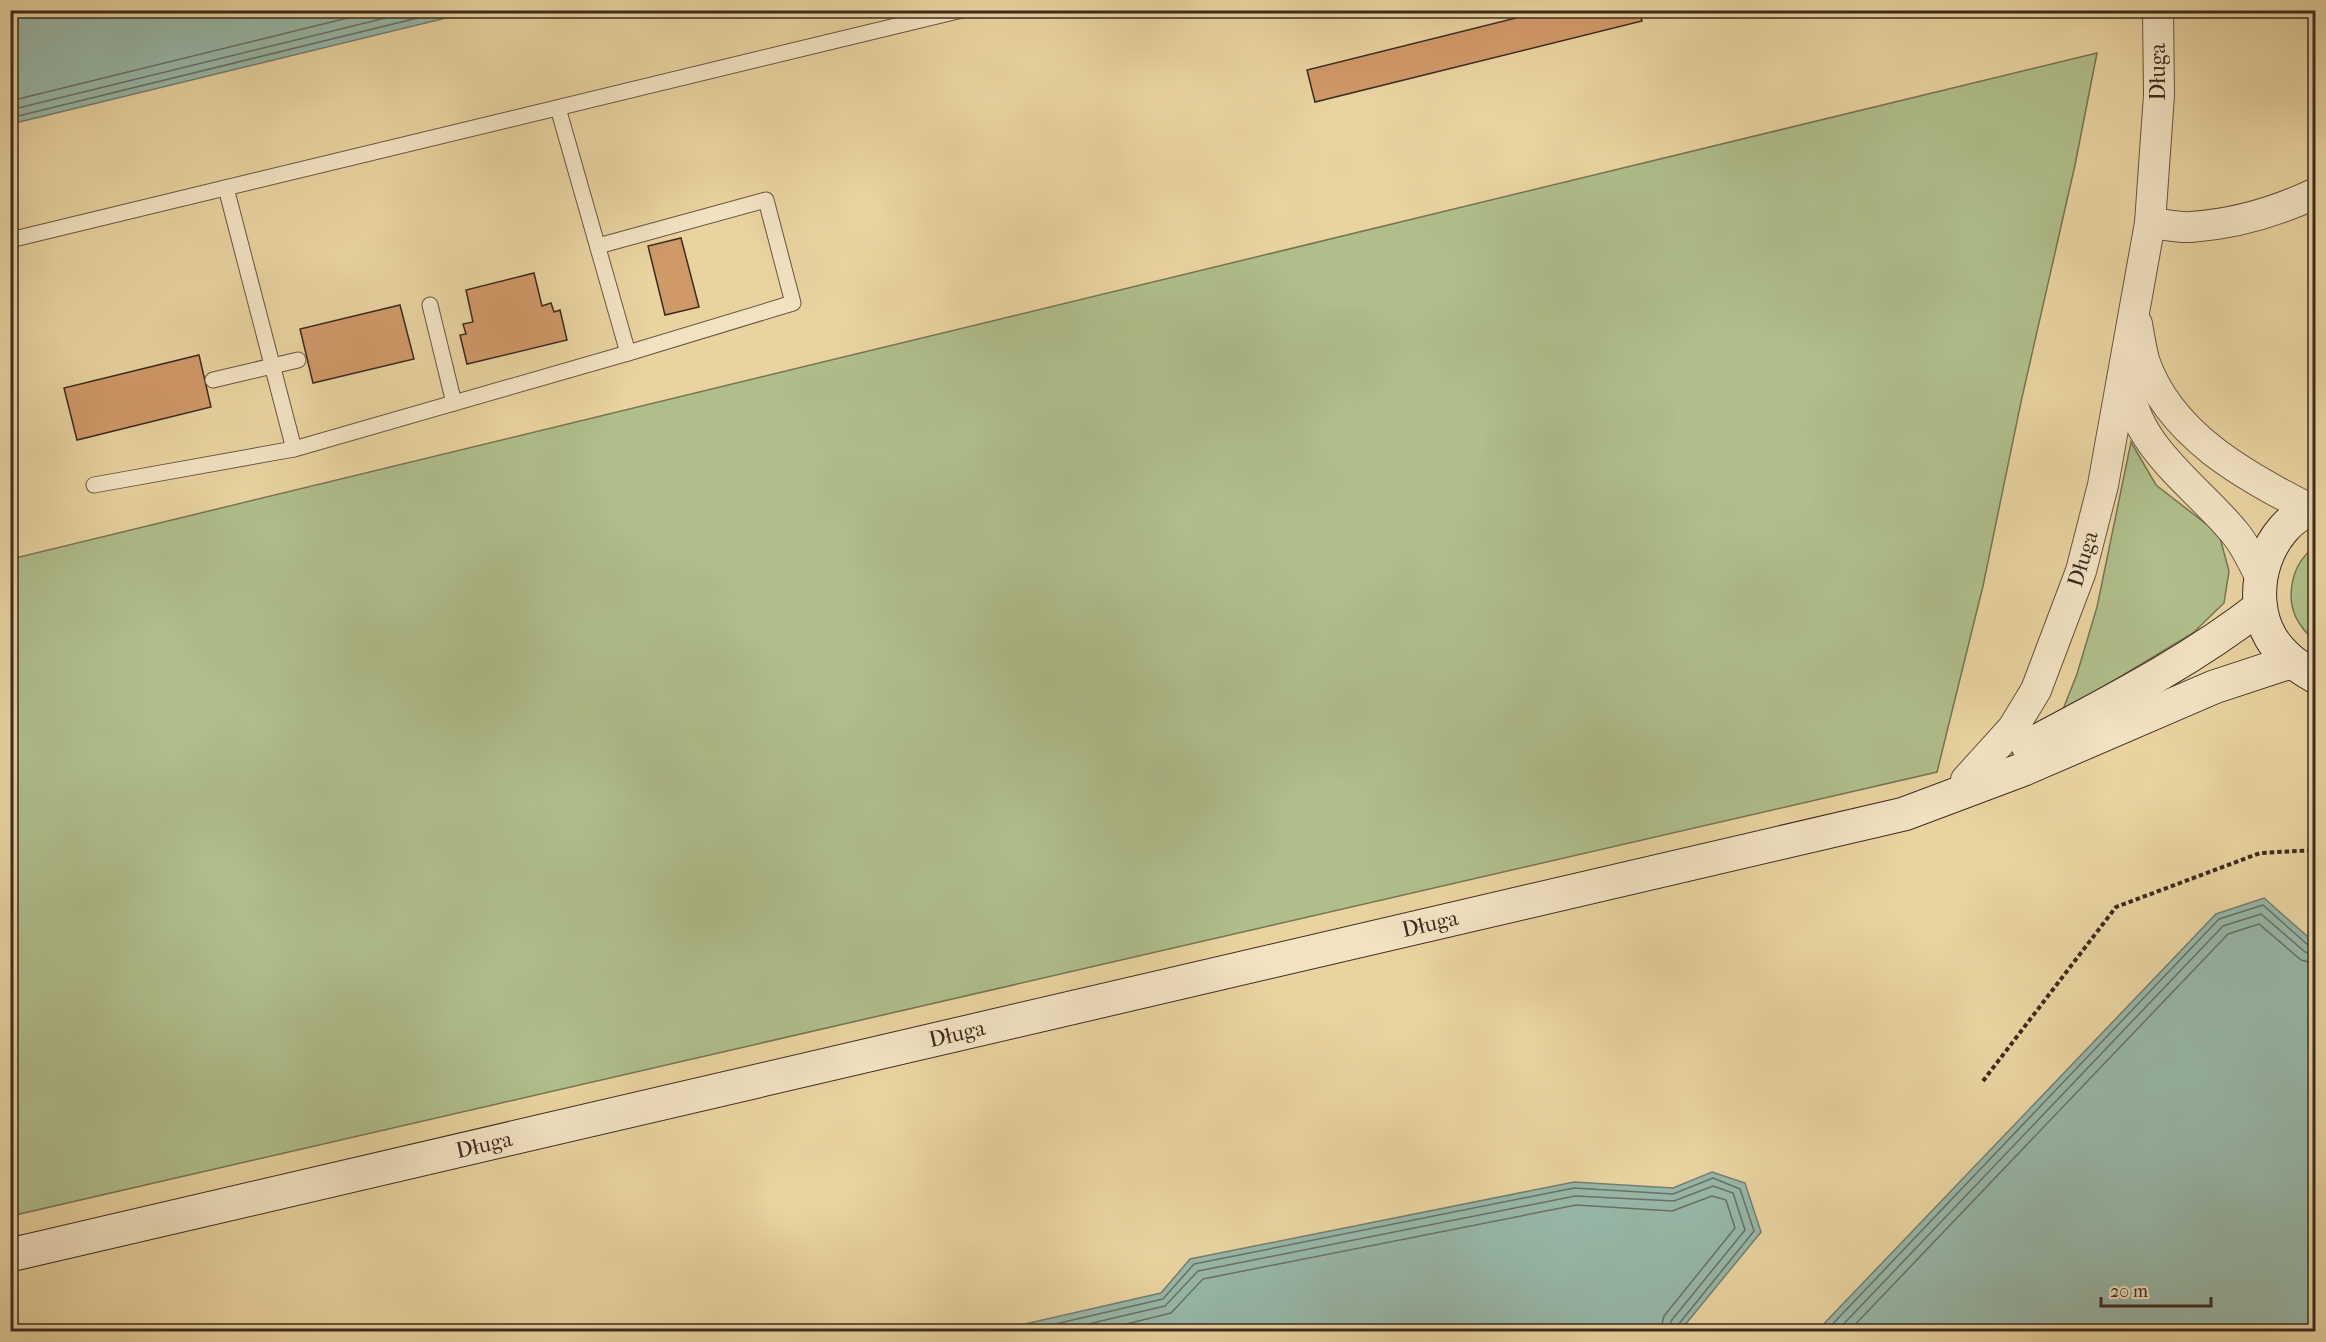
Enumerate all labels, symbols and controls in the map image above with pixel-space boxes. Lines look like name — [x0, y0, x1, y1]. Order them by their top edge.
street label: Długa — [2145, 43, 2171, 101]
street label: Długa — [2062, 527, 2104, 590]
street label: Długa — [1399, 905, 1462, 943]
street label: Długa — [926, 1015, 989, 1053]
street label: Długa — [453, 1126, 516, 1164]
scale bar — [2101, 1270, 2210, 1308]
text: 20 m — [2110, 1281, 2148, 1302]

